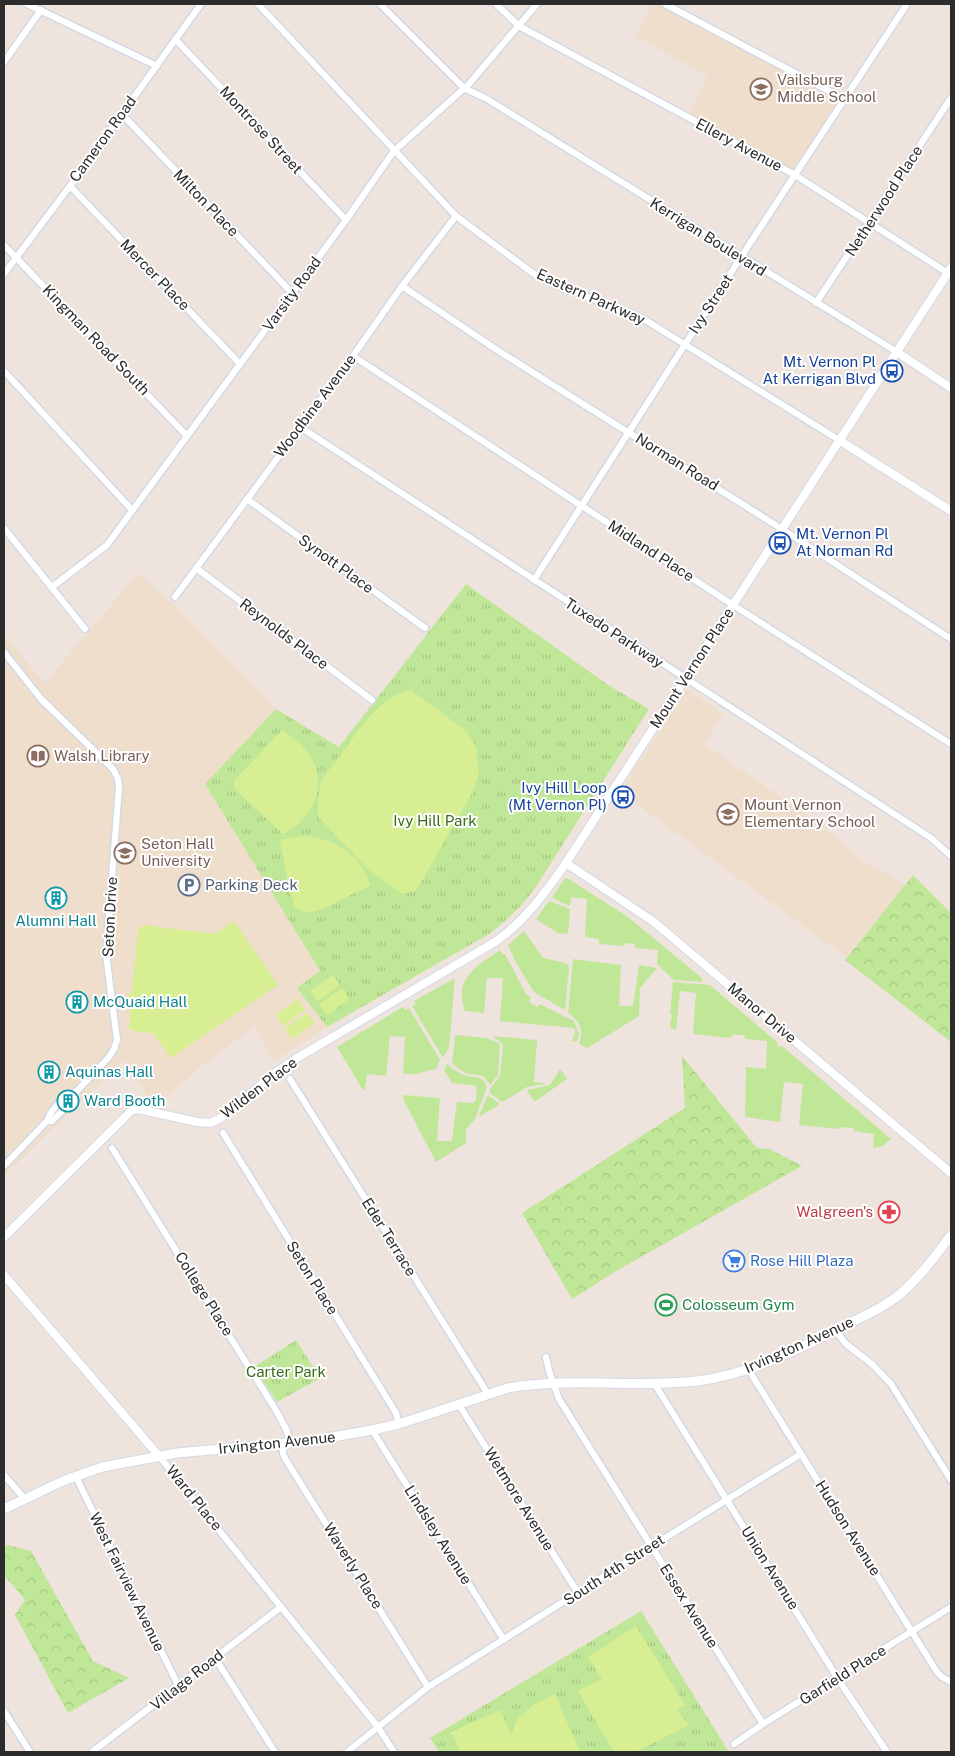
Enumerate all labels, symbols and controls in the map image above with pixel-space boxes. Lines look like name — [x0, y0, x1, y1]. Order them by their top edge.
place label: Vailsburg Middle School — [777, 71, 876, 105]
school or university icon: Vailsburg Middle School — [749, 77, 773, 101]
street label: Montrose Street — [216, 82, 306, 177]
street label: Cameron Road — [66, 92, 139, 185]
street label: Ellery Avenue — [693, 115, 785, 174]
street label: Netherwood Place — [841, 142, 926, 259]
street label: Milton Place — [170, 166, 242, 240]
street label: Kerrigan Boulevard — [647, 194, 769, 279]
street label: Mercer Place — [117, 235, 194, 314]
street label: Varsity Road — [259, 253, 324, 334]
street label: Eastern Parkway — [534, 265, 648, 328]
street label: Ivy Street — [685, 271, 736, 337]
street label: Kingman Road South — [39, 281, 153, 398]
street label: Woodbine Avenue — [270, 351, 359, 461]
place label: Mt. Vernon Pl At Kerrigan Blvd — [763, 353, 876, 387]
bus stop icon: Mt. Vernon Pl At Kerrigan Blvd — [880, 359, 904, 383]
street label: Norman Road — [633, 429, 722, 494]
street label: Midland Place — [605, 517, 697, 585]
place label: Mt. Vernon Pl At Norman Rd — [796, 525, 893, 559]
street label: Synott Place — [296, 531, 377, 596]
bus stop icon: Mt. Vernon Pl At Norman Rd — [768, 531, 792, 555]
street label: Tuxedo Parkway — [562, 594, 667, 671]
street label: Reynolds Place — [237, 595, 332, 672]
street label: Mount Vernon Place — [646, 604, 737, 731]
library icon: Walsh Library — [26, 744, 50, 768]
place label: Walsh Library — [54, 747, 150, 764]
place label: Ivy Hill Loop (Mt Vernon Pl) — [508, 779, 607, 813]
bus stop icon: Ivy Hill Loop (Mt Vernon Pl) — [611, 785, 635, 809]
place label: Mount Vernon Elementary School — [744, 796, 876, 830]
school or university icon: Mount Vernon Elementary School — [716, 802, 740, 826]
park label: Ivy Hill Park — [393, 812, 477, 829]
place label: Seton Hall University — [141, 835, 214, 869]
school or university icon: Seton Hall University — [113, 841, 137, 865]
parking icon: Parking Deck — [177, 873, 201, 897]
street label: Seton Drive — [99, 876, 120, 958]
place label: Parking Deck — [205, 876, 298, 893]
building icon: Alumni Hall — [44, 886, 68, 910]
place label: Alumni Hall — [15, 912, 97, 929]
street label: Manor Drive — [725, 979, 800, 1046]
building icon: McQuaid Hall — [65, 990, 89, 1014]
place label: McQuaid Hall — [93, 993, 187, 1010]
street label: Wilden Place — [217, 1053, 300, 1122]
building icon: Aquinas Hall — [37, 1060, 61, 1084]
place label: Aquinas Hall — [65, 1063, 154, 1080]
building icon: Ward Booth — [56, 1089, 80, 1113]
place label: Ward Booth — [84, 1092, 166, 1109]
street label: Eder Terrace — [359, 1195, 420, 1279]
pharmacy icon: Walgreen's — [877, 1200, 901, 1224]
place label: Walgreen's — [796, 1203, 873, 1220]
street label: Seton Place — [283, 1238, 342, 1318]
street label: College Place — [172, 1249, 237, 1339]
supermarket icon: Rose Hill Plaza — [722, 1249, 746, 1273]
place label: Rose Hill Plaza — [750, 1252, 854, 1269]
sports icon: Colosseum Gym — [654, 1293, 678, 1317]
place label: Colosseum Gym — [682, 1296, 794, 1313]
street label: Irvington Avenue — [742, 1313, 856, 1376]
park label: Carter Park — [246, 1363, 326, 1380]
street label: Irvington Avenue — [218, 1428, 336, 1457]
street label: Wetmore Avenue — [481, 1444, 558, 1553]
street label: Ward Place — [163, 1462, 226, 1534]
street label: Hudson Avenue — [812, 1477, 885, 1578]
street label: Lindsley Avenue — [401, 1482, 476, 1587]
street label: West Fairview Avenue — [86, 1510, 168, 1654]
street label: Waverly Place — [320, 1520, 387, 1612]
street label: Union Avenue — [738, 1523, 803, 1613]
street label: South 4th Street — [560, 1531, 667, 1608]
street label: Essex Avenue — [657, 1561, 722, 1651]
street label: Garfield Place — [796, 1641, 889, 1708]
street label: Village Road — [147, 1646, 226, 1713]

